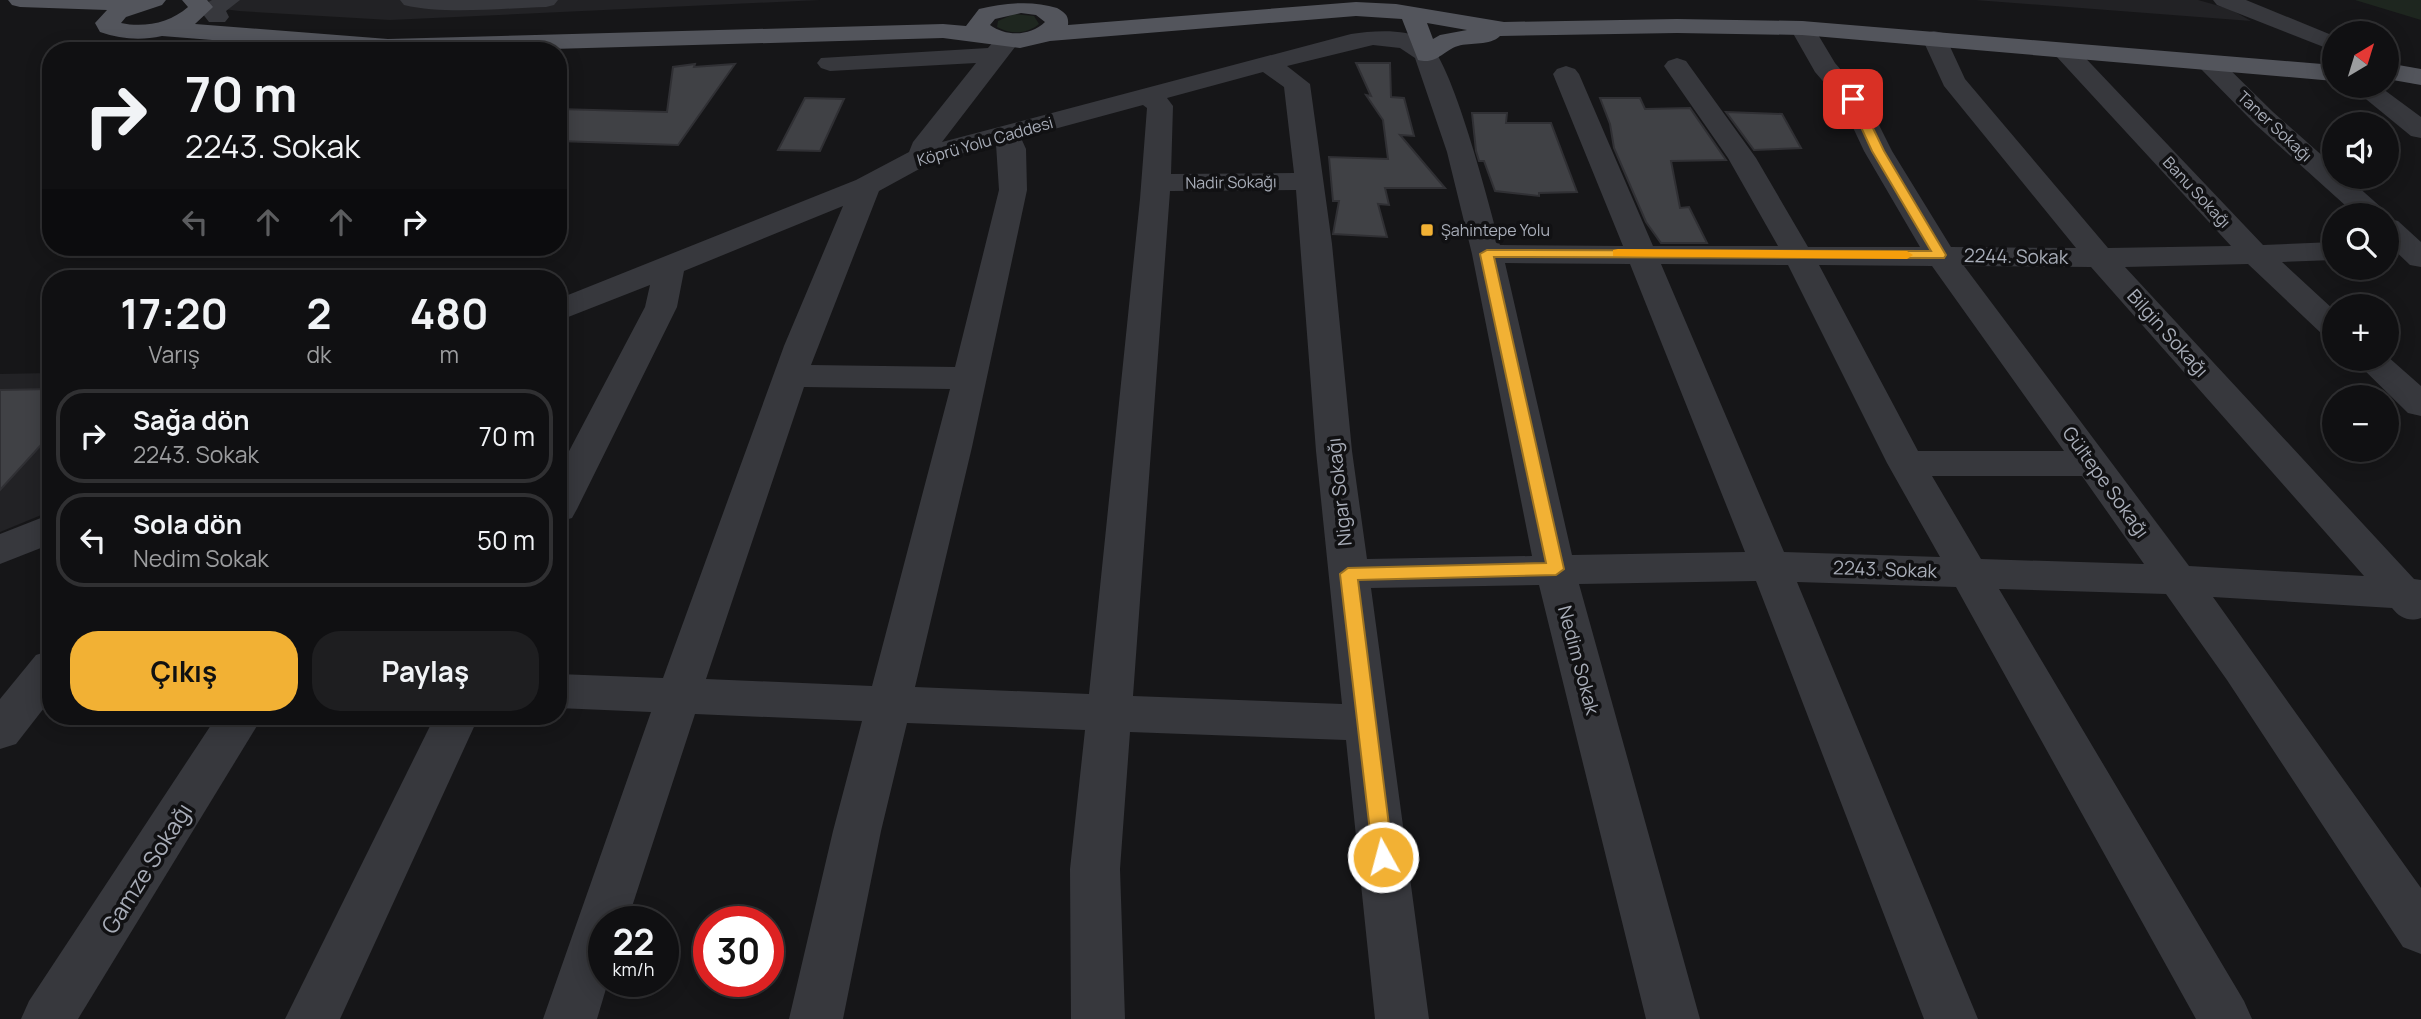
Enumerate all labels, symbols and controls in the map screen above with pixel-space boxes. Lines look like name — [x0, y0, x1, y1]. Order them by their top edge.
north arrow — [2322, 21, 2399, 98]
map controls — [2322, 21, 2399, 462]
text: 70 m — [185, 60, 297, 127]
pin — [1823, 69, 1883, 129]
icon: right — [70, 70, 161, 161]
icon: arrive — [1834, 80, 1872, 118]
street label: Taner Sokağı — [2233, 86, 2317, 166]
street label: Köprü Yolu Caddesi — [914, 111, 1056, 171]
button: sound — [2322, 112, 2399, 189]
text: 2243. Sokak — [185, 124, 360, 168]
street label: Banu Sokağı — [2158, 151, 2236, 233]
street label: Nadir Sokağı — [1185, 170, 1277, 194]
icon: left — [176, 203, 214, 241]
icon: ahead — [249, 203, 287, 241]
icon: ahead — [322, 203, 360, 241]
icon: right — [395, 203, 433, 241]
button: search — [2322, 203, 2399, 280]
place label: Şahintepe Yolu — [1441, 219, 1550, 241]
marker: Şahintepe Yolu — [1419, 222, 1435, 238]
street label: 2244. Sokak — [1964, 242, 2069, 270]
street label: Bilgin Sokağı — [2122, 283, 2214, 383]
text: 17:20 — [120, 284, 228, 342]
text: 2 — [306, 284, 331, 342]
text: 480 — [410, 284, 489, 342]
button: + — [2322, 294, 2399, 371]
text: Varış — [149, 338, 200, 370]
text: dk — [306, 338, 331, 370]
text: m — [439, 338, 459, 370]
button: − — [2322, 385, 2399, 462]
text: Sağa dön — [133, 402, 250, 438]
icon: right — [74, 417, 112, 455]
text: 70 m — [479, 418, 535, 454]
street label: Gültepe Sokağı — [2057, 421, 2155, 543]
street label: Nigar Sokağı — [1320, 437, 1358, 547]
text: 2243. Sokak — [133, 438, 259, 470]
text: Sola dön — [133, 506, 242, 542]
icon: left — [74, 521, 112, 559]
text: 50 m — [477, 522, 535, 558]
text: Nedim Sokak — [133, 542, 269, 574]
street label: 2243. Sokak — [1833, 554, 1938, 584]
street label: Nedim Sokak — [1552, 603, 1606, 718]
button: Çıkış — [70, 631, 298, 711]
button: Paylaş — [312, 631, 539, 711]
street label: Gamze Sokağı — [93, 796, 199, 940]
position arrow — [1346, 820, 1420, 894]
speed limit sign: 30 — [693, 906, 784, 997]
text: 22 — [613, 918, 654, 966]
text: km/h — [613, 957, 654, 981]

